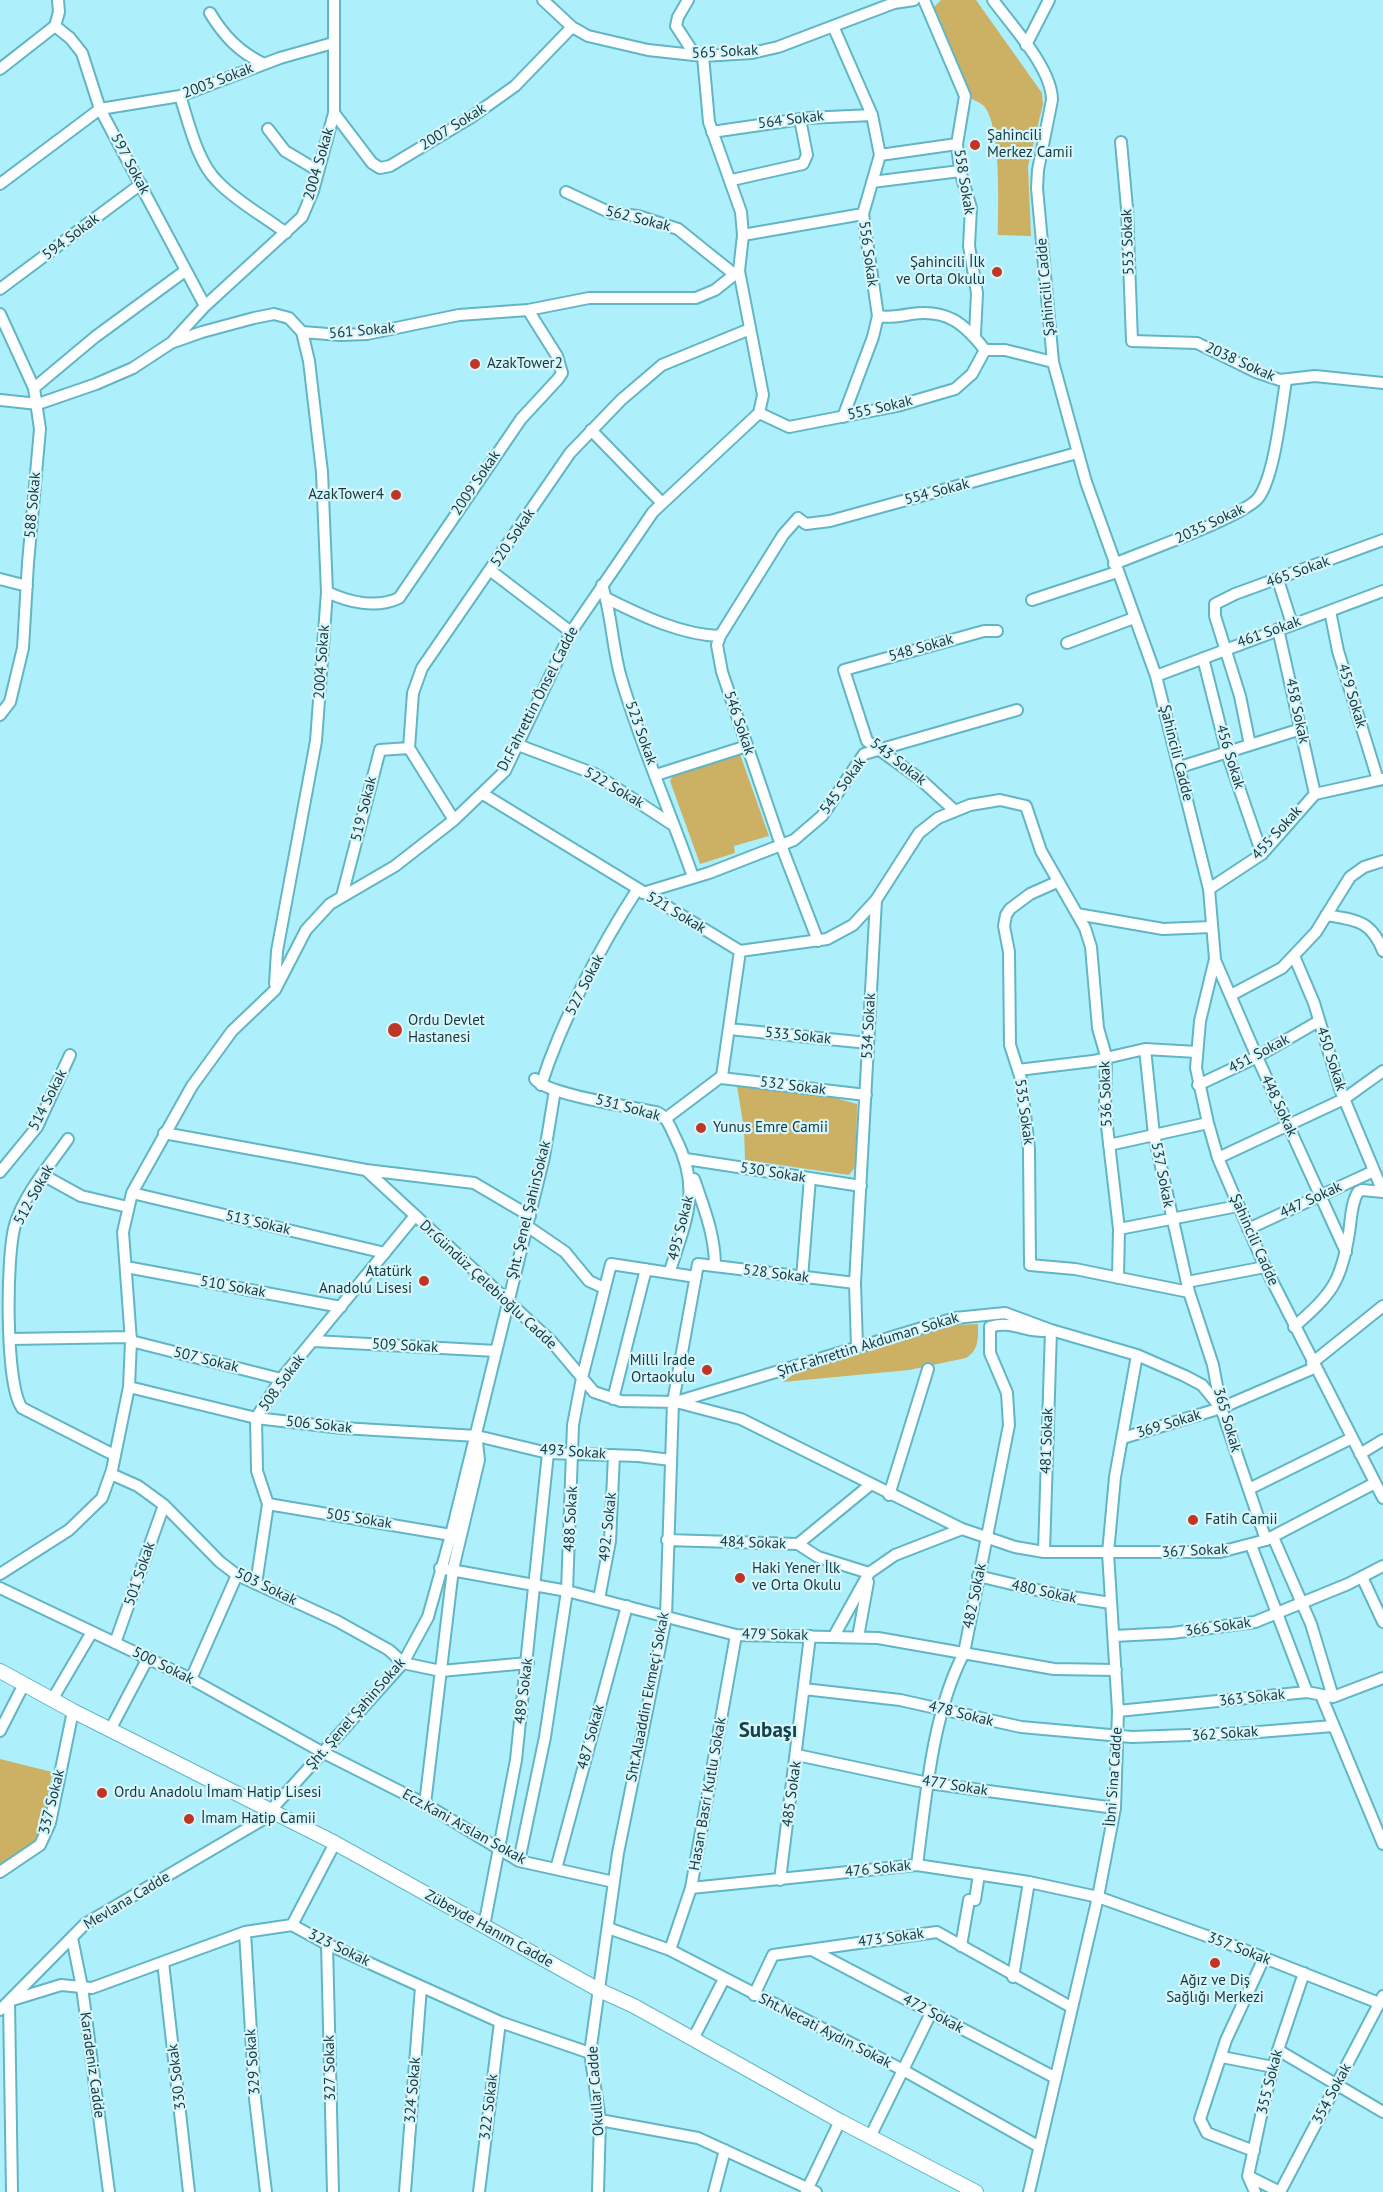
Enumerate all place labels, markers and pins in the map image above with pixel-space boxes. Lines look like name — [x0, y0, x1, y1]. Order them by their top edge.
place label: Şahincili Merkez Camii — [987, 127, 1073, 162]
marker: Şahincili Merkez Camii — [968, 138, 982, 152]
place label: Şahincili İlk ve Orta Okulu — [896, 254, 985, 289]
marker: Şahincili İlk ve Orta Okulu — [990, 265, 1004, 279]
place label: AzakTower2 — [487, 355, 563, 373]
marker: AzakTower2 — [468, 357, 482, 371]
place label: AzakTower4 — [308, 486, 384, 504]
marker: AzakTower4 — [389, 488, 403, 502]
place label: Ordu Devlet Hastanesi — [408, 1012, 485, 1047]
marker: Ordu Devlet Hastanesi — [386, 1021, 404, 1039]
place label: Yunus Emre Camii — [713, 1119, 828, 1137]
marker: Yunus Emre Camii — [694, 1121, 708, 1135]
place label: Atatürk Anadolu Lisesi — [319, 1263, 412, 1298]
marker: Atatürk Anadolu Lisesi — [417, 1274, 431, 1288]
place label: Milli İrade Ortaokulu — [630, 1352, 695, 1387]
marker: Milli İrade Ortaokulu — [700, 1363, 714, 1377]
place label: Fatih Camii — [1205, 1511, 1277, 1529]
marker: Fatih Camii — [1186, 1513, 1200, 1527]
place label: Haki Yener İlk ve Orta Okulu — [752, 1560, 841, 1595]
marker: Haki Yener İlk ve Orta Okulu — [733, 1571, 747, 1585]
place label: Ordu Anadolu İmam Hatip Lisesi — [114, 1784, 321, 1802]
marker: Ordu Anadolu İmam Hatip Lisesi — [95, 1786, 109, 1800]
place label: İmam Hatip Camii — [201, 1810, 316, 1828]
marker: İmam Hatip Camii — [182, 1812, 196, 1826]
marker: Ağız ve Diş Sağlığı Merkezi — [1208, 1956, 1222, 1970]
place label: Ağız ve Diş Sağlığı Merkezi — [1166, 1972, 1264, 2007]

